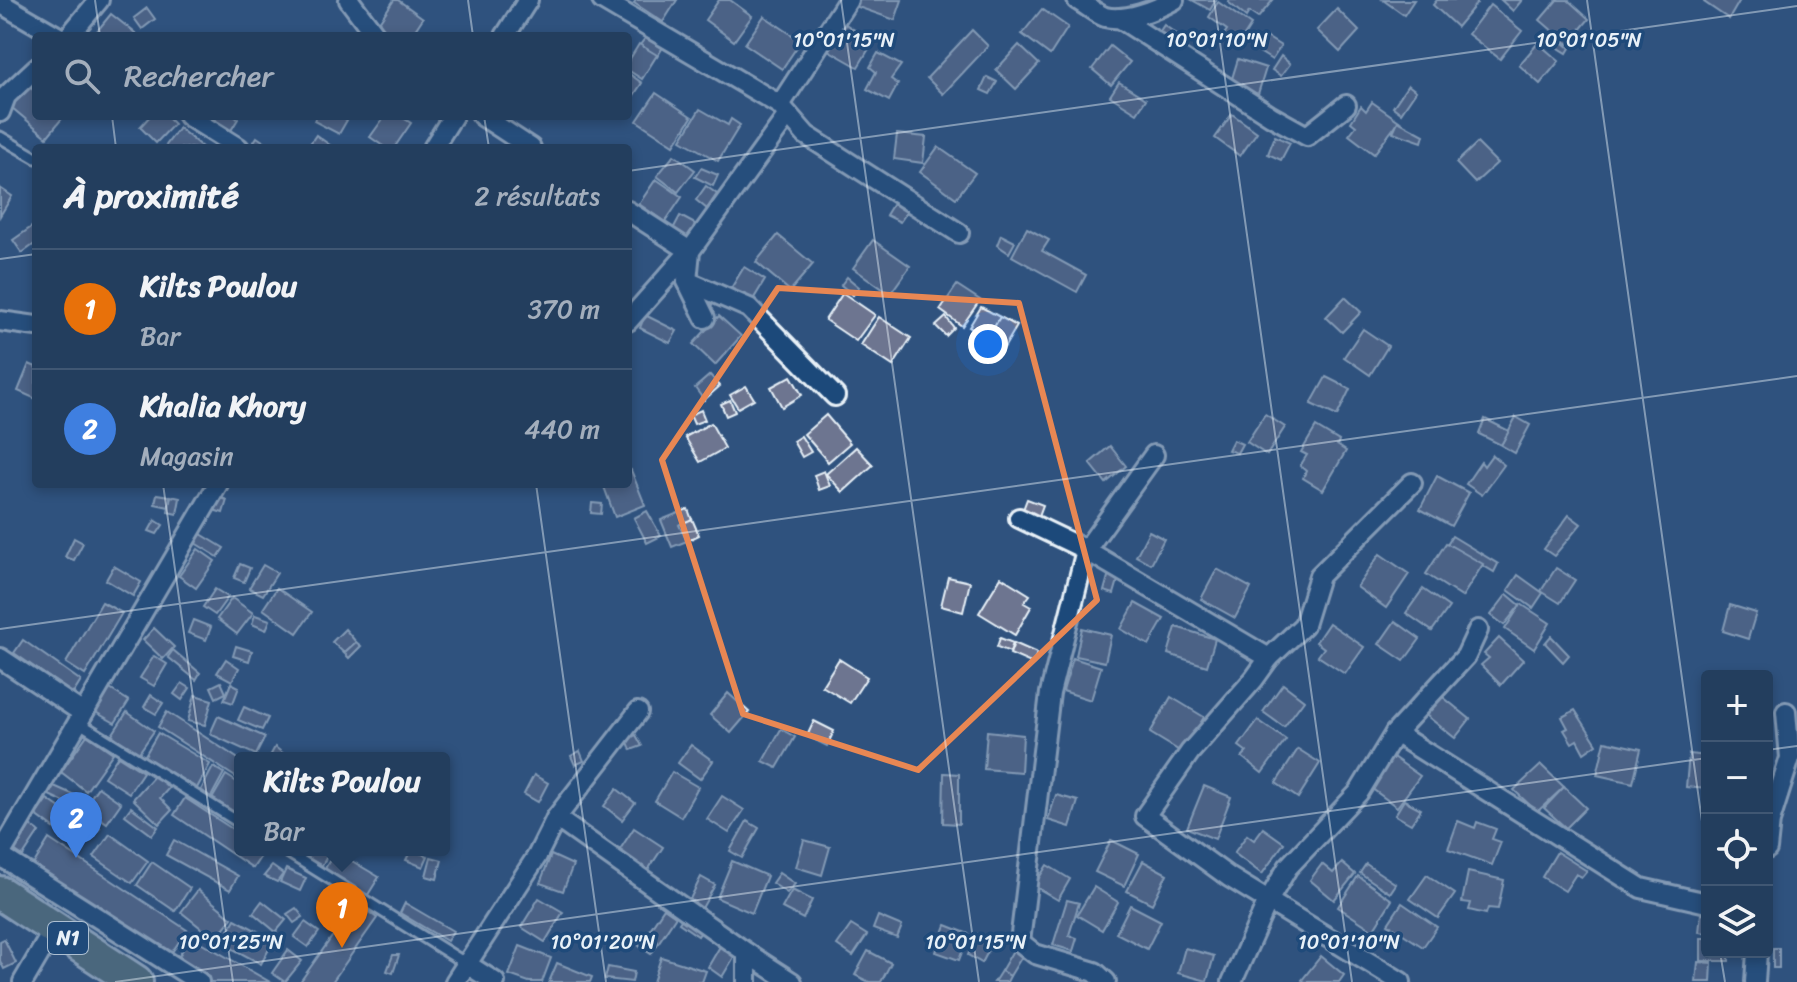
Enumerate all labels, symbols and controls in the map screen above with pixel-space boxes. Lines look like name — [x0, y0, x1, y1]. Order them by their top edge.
text: 10°01'15"N — [793, 23, 895, 58]
text: 10°01'10"N — [1166, 23, 1268, 58]
text: 10°01'05"N — [1536, 23, 1642, 58]
search box — [32, 32, 632, 120]
text: Rechercher — [124, 49, 274, 103]
icon: search — [60, 54, 104, 98]
text: À proximité — [64, 166, 239, 226]
text: 2 résultats — [474, 173, 600, 219]
text: Kilts Poulou — [140, 259, 297, 313]
text: 1 — [84, 286, 96, 332]
text: 370 m — [528, 286, 600, 332]
text: Bar — [140, 313, 180, 359]
your location — [968, 324, 1008, 364]
text: Khalia Khory — [140, 379, 306, 433]
text: 2 — [82, 406, 98, 452]
text: 440 m — [524, 406, 600, 452]
text: Magasin — [140, 433, 234, 479]
map controls — [1701, 670, 1773, 958]
button: + — [1701, 670, 1773, 742]
button: − — [1701, 742, 1773, 814]
popup — [234, 752, 450, 856]
text: Kilts Poulou — [263, 754, 421, 808]
pin: 2 — [50, 792, 102, 858]
text: Bar — [263, 808, 304, 854]
button: locate — [1701, 814, 1773, 886]
pin: 1 — [316, 882, 368, 948]
button: layers — [1701, 886, 1773, 958]
road number: N1 — [48, 922, 88, 954]
text: 10°01'25"N — [179, 925, 283, 960]
text: 10°01'20"N — [551, 925, 656, 960]
text: 10°01'15"N — [925, 925, 1027, 960]
text: 10°01'10"N — [1298, 925, 1400, 960]

